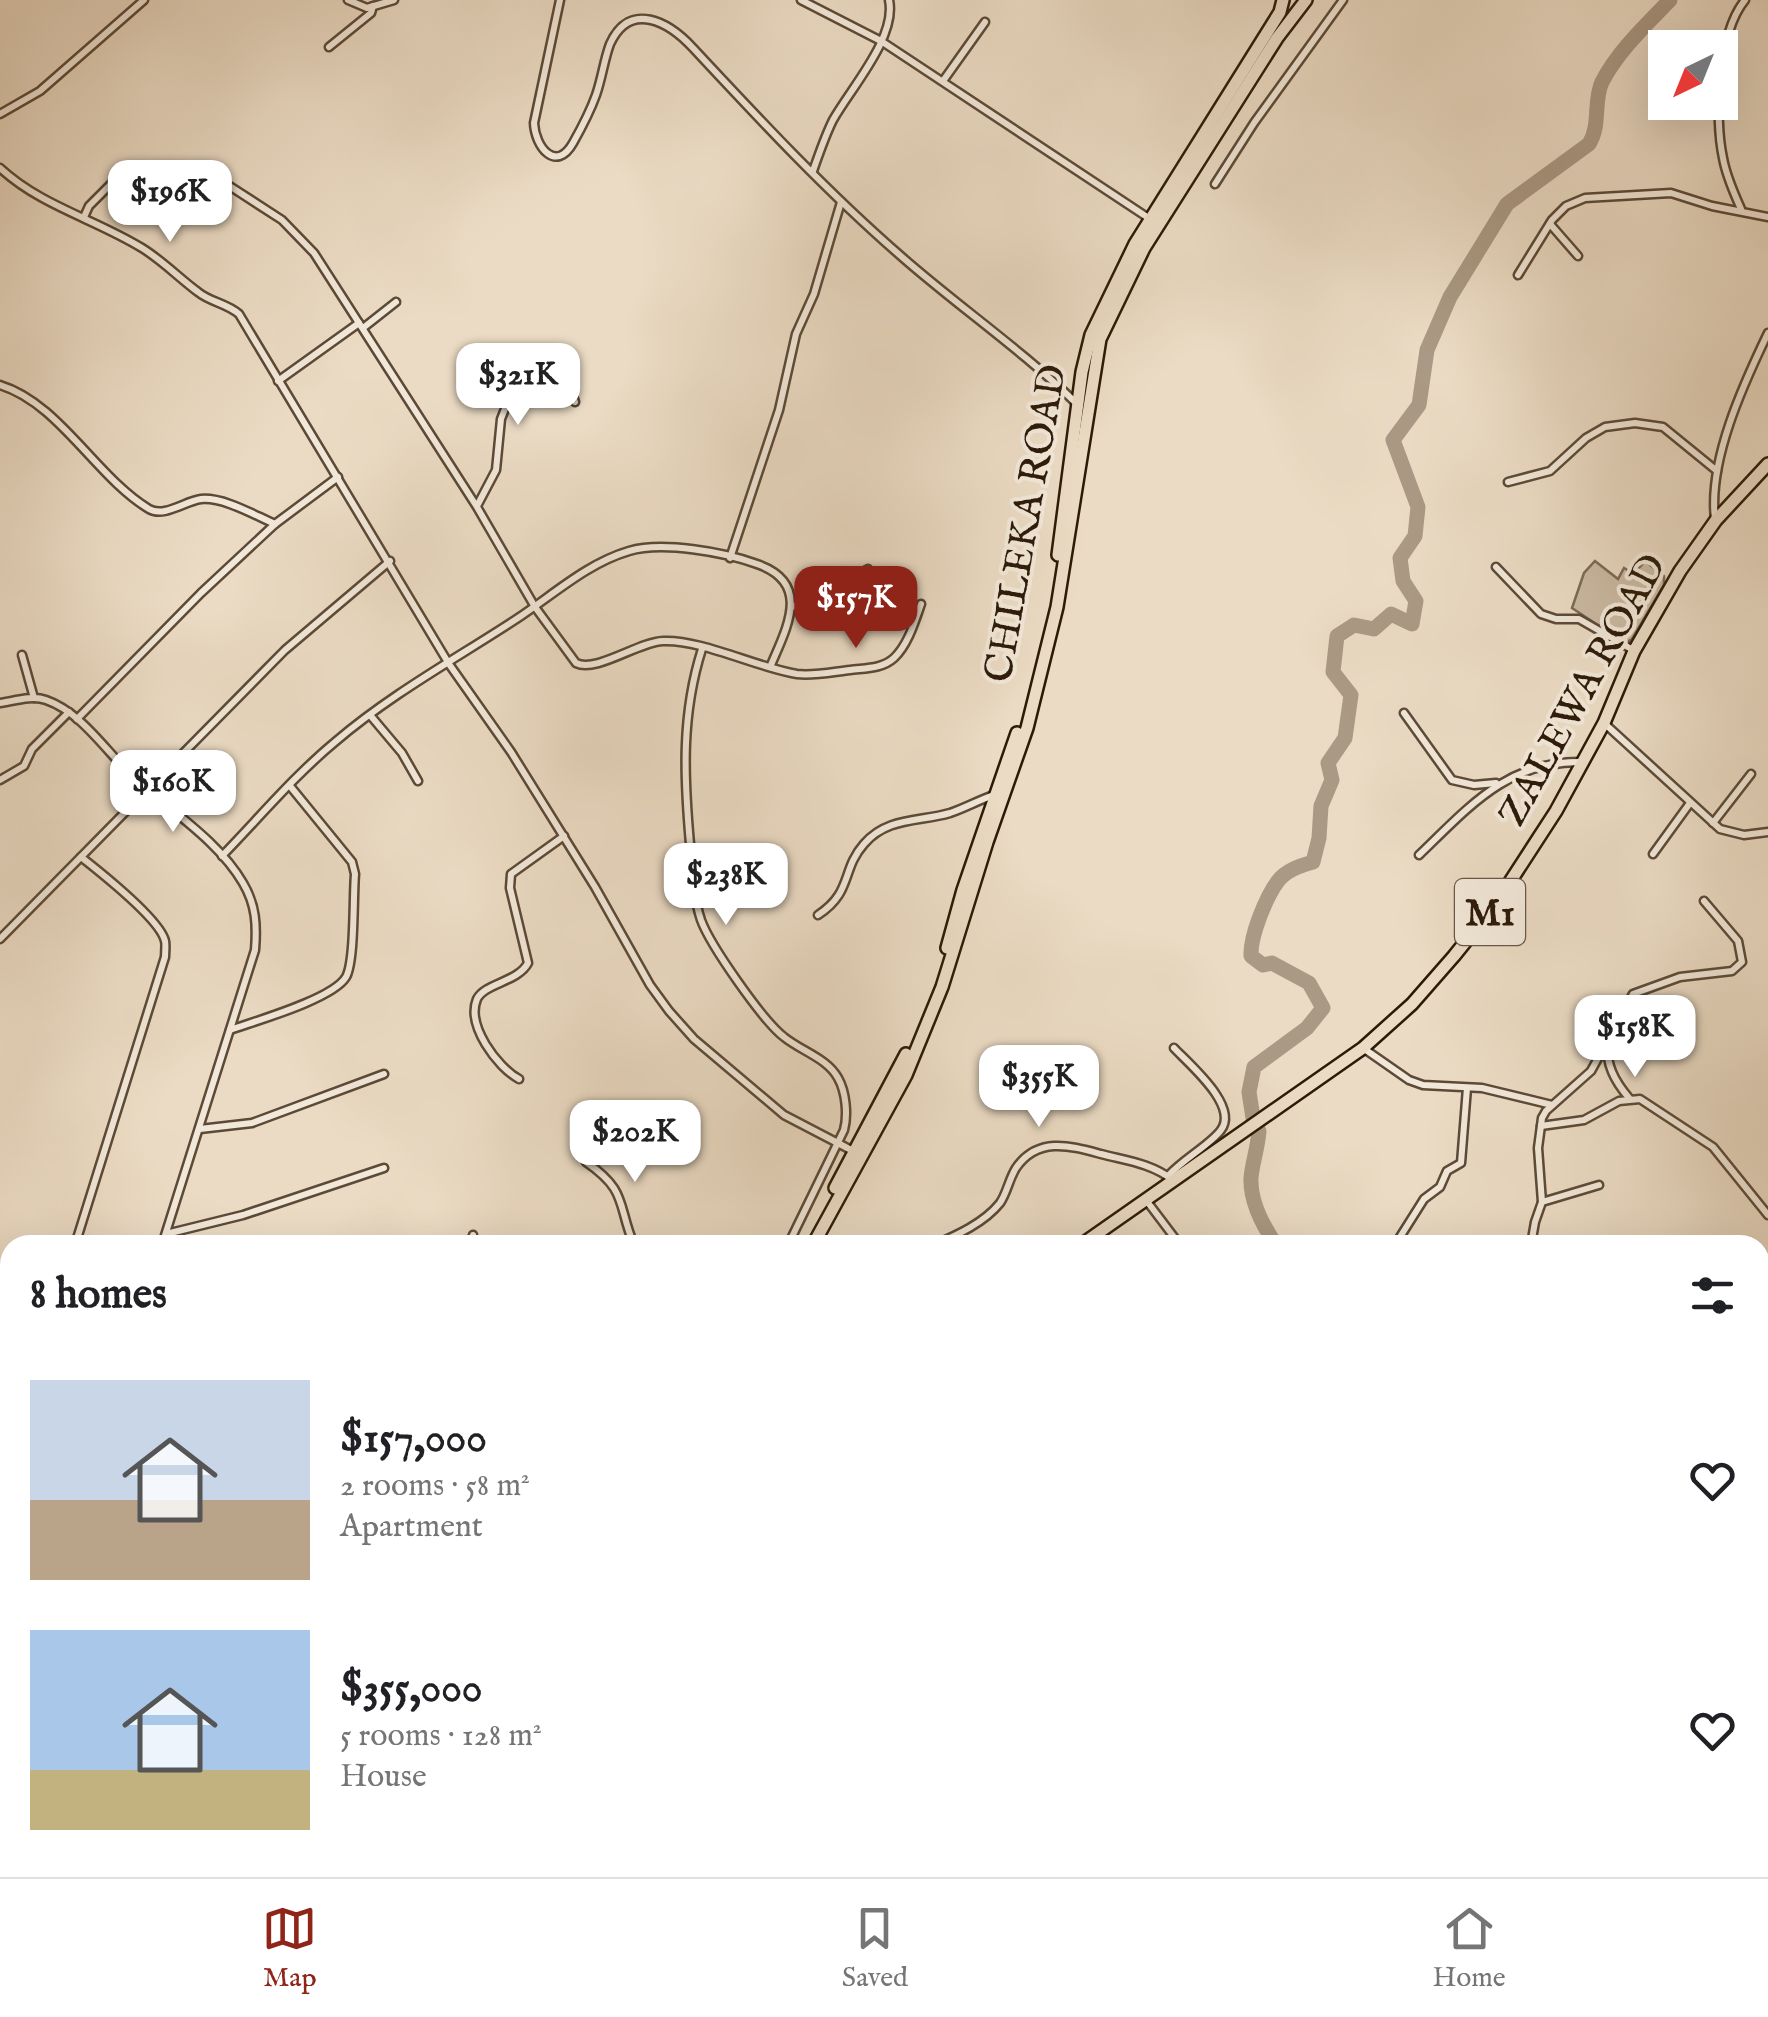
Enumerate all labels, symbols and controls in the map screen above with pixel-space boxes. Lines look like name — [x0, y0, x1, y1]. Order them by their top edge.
north arrow — [1648, 30, 1738, 120]
map controls — [1648, 30, 1738, 120]
pin: $196K — [100, 160, 240, 245]
text: $196K — [130, 172, 210, 213]
pin: $321K — [448, 343, 588, 428]
text: $321K — [478, 355, 558, 396]
street label: CHILEKA ROAD — [974, 361, 1081, 687]
street label: ZALEWA ROAD — [1488, 545, 1680, 836]
pin: $157K — [786, 566, 926, 651]
text: $157K — [816, 578, 896, 619]
pin: $160K — [103, 750, 243, 835]
text: $160K — [132, 762, 214, 803]
pin: $238K — [656, 843, 796, 928]
text: $238K — [686, 855, 766, 896]
road number: M1 — [1455, 879, 1525, 945]
pin: $158K — [1565, 995, 1705, 1080]
text: $158K — [1597, 1007, 1673, 1048]
pin: $355K — [969, 1045, 1109, 1130]
text: $355K — [1001, 1057, 1077, 1098]
pin: $202K — [565, 1100, 705, 1185]
text: $202K — [592, 1112, 678, 1153]
icon: filters — [1685, 1268, 1740, 1323]
text: 8 homes — [30, 1269, 167, 1322]
text: $157,000 — [340, 1413, 487, 1466]
icon: home — [110, 1420, 230, 1540]
icon: heart — [1685, 1453, 1740, 1508]
text: 2 rooms · 58 m² — [340, 1466, 530, 1507]
text: Apartment — [340, 1507, 483, 1548]
text: $355,000 — [340, 1663, 482, 1716]
icon: home — [110, 1670, 230, 1790]
icon: heart — [1685, 1703, 1740, 1758]
text: 5 rooms · 128 m² — [340, 1716, 542, 1757]
text: House — [340, 1757, 427, 1798]
tab: Map — [262, 1901, 317, 1996]
tab: Saved — [842, 1901, 908, 1996]
tab: Home — [1433, 1901, 1506, 1996]

